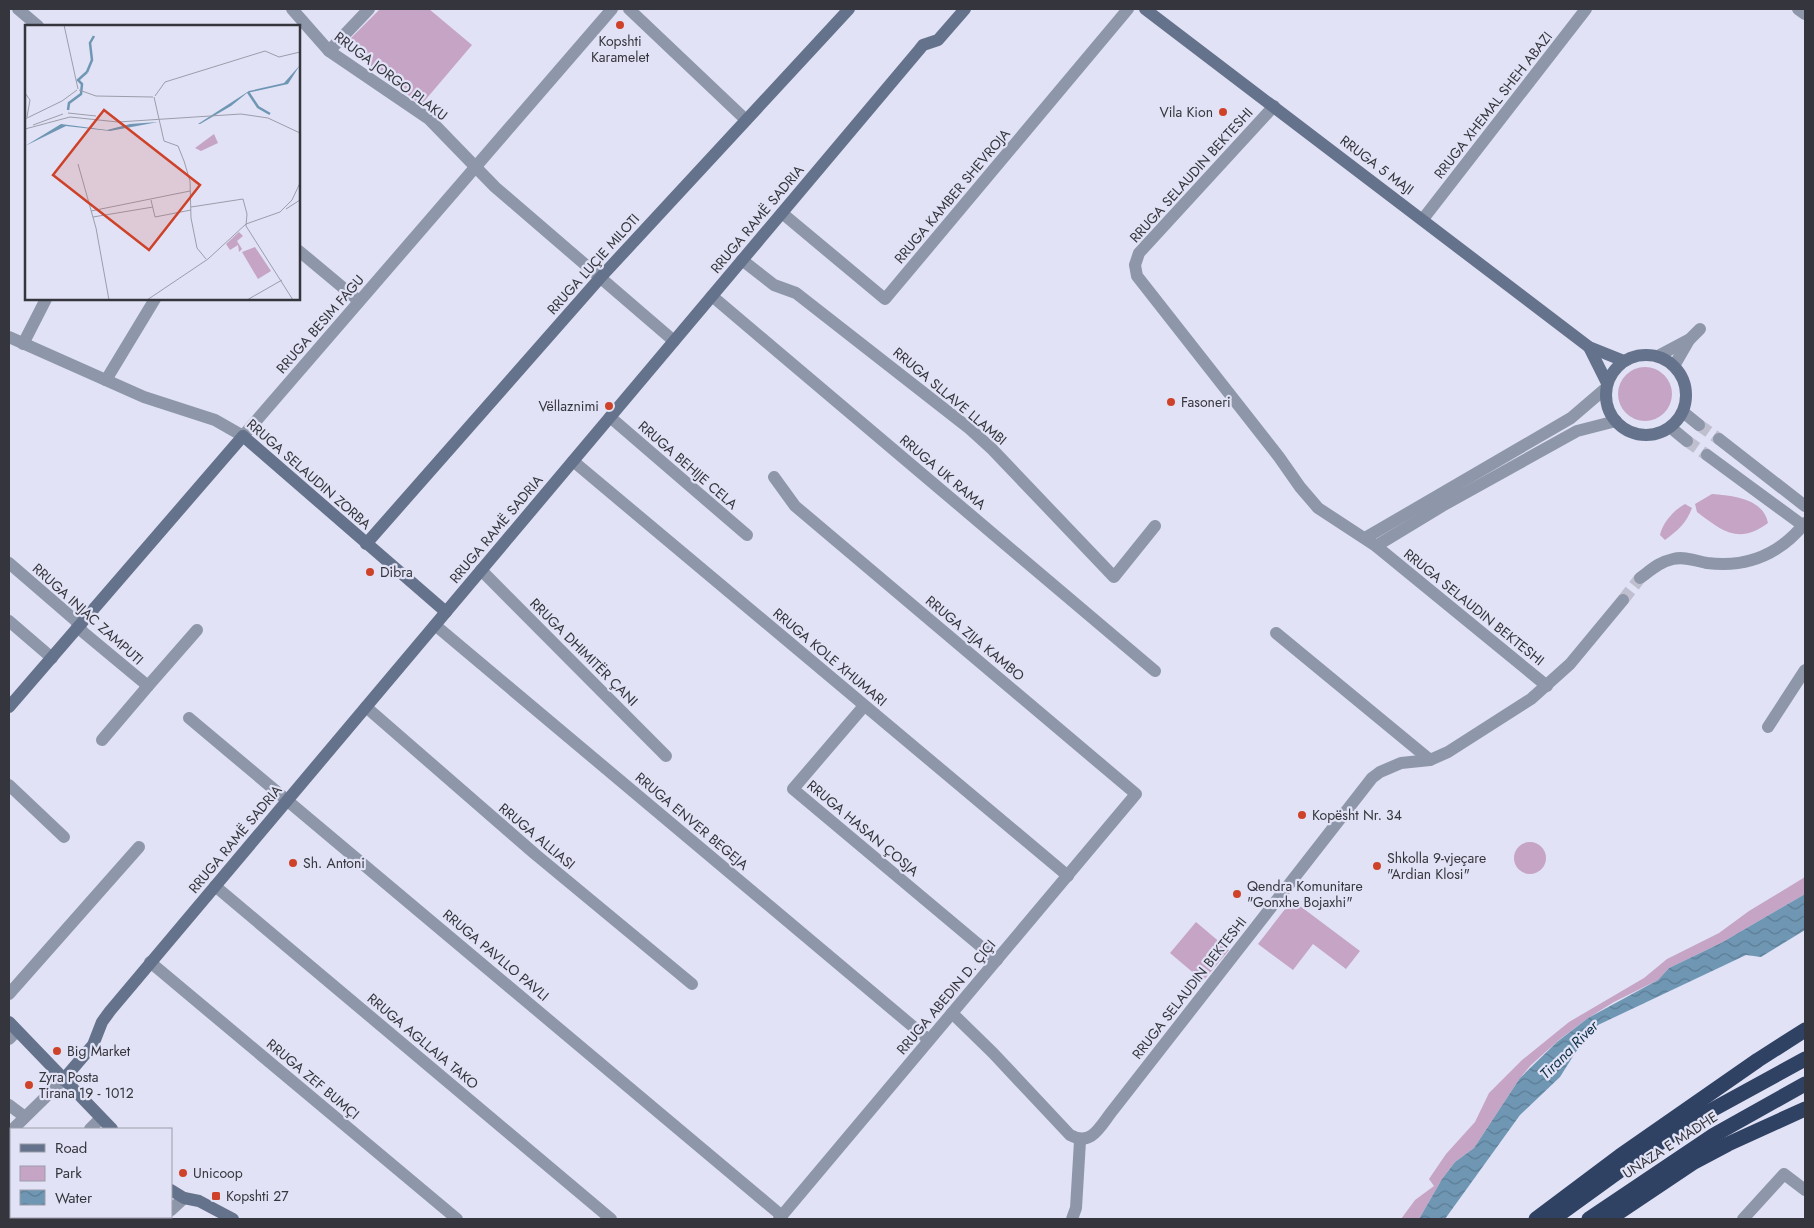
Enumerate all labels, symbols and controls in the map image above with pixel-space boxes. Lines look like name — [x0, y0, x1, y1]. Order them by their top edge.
marker: Kopshti Karamelet — [614, 19, 626, 31]
inset map — [25, 25, 300, 300]
street label: RRUGA JORGO PLAKU — [330, 27, 452, 125]
street label: RRUGA XHEMAL SHEH ABAZI — [1429, 27, 1557, 183]
place label: Kopshti Karamelet — [591, 31, 650, 67]
place label: Vila Kion — [1159, 102, 1213, 122]
street label: RRUGA SELAUDIN BEKTESHI — [1125, 103, 1257, 247]
marker: Vila Kion — [1217, 106, 1229, 118]
street label: RRUGA KAMBER SHEVROJA — [890, 124, 1015, 268]
street label: RRUGA 5 MAJI — [1336, 131, 1418, 199]
street label: RRUGA RAMË SADRIA — [706, 160, 809, 277]
street label: RRUGA LUÇIE MILOTI — [542, 209, 644, 319]
street label: RRUGA BESIM FAGU — [271, 270, 369, 378]
street label: RRUGA SLLAVE LLAMBI — [889, 342, 1011, 450]
place label: Fasoneri — [1181, 392, 1231, 412]
place label: Vëllaznimi — [539, 396, 599, 416]
marker: Fasoneri — [1165, 396, 1177, 408]
marker: Vëllaznimi — [603, 400, 615, 412]
street label: RRUGA SELAUDIN ZORBA — [242, 414, 376, 534]
street label: RRUGA BEHIJE CELA — [634, 416, 743, 514]
street label: RRUGA UK RAMA — [896, 430, 991, 514]
street label: RRUGA RAMË SADRIA — [445, 470, 548, 587]
street label: RRUGA SELAUDIN BEKTESHI — [1399, 544, 1549, 670]
street label: RRUGA INJAC ZAMPUTI — [28, 559, 148, 669]
place label: Dibra — [380, 562, 413, 582]
marker: Dibra — [364, 566, 376, 578]
street label: RRUGA ZIJA KAMBO — [921, 591, 1029, 685]
street label: RRUGA DHIMITËR ÇANI — [526, 594, 642, 710]
street label: RRUGA KOLE XHUMARI — [769, 603, 891, 711]
street label: RRUGA ENVER BEGEJA — [631, 768, 754, 875]
street label: RRUGA HASAN ÇOSJA — [803, 775, 924, 881]
street label: RRUGA RAMË SADRIA — [184, 780, 287, 897]
street label: RRUGA ALLIASI — [495, 798, 579, 874]
place label: Kopësht Nr. 34 — [1312, 805, 1402, 825]
marker: Kopësht Nr. 34 — [1296, 809, 1308, 821]
place label: Shkolla 9-vjeçare "Ardian Klosi" — [1387, 848, 1486, 884]
place label: Sh. Antoni — [303, 853, 365, 873]
marker: Sh. Antoni — [287, 857, 299, 869]
marker: Shkolla 9-vjeçare "Ardian Klosi" — [1371, 860, 1383, 872]
place label: Qendra Komunitare "Gonxhe Bojaxhi" — [1247, 876, 1363, 912]
marker: Qendra Komunitare "Gonxhe Bojaxhi" — [1231, 888, 1243, 900]
street label: RRUGA PAVLLO PAVLI — [439, 905, 553, 1005]
street label: RRUGA SELAUDIN BEKTESHI — [1127, 913, 1251, 1063]
street label: RRUGA ABEDIN D. ÇIÇI — [892, 935, 1000, 1059]
street label: RRUGA AGLLAIA TAKO — [363, 988, 483, 1094]
water label: Tirana River — [1535, 1015, 1604, 1084]
street label: RRUGA ZEF BUMÇI — [262, 1034, 364, 1124]
place label: Big Market — [67, 1041, 131, 1061]
marker: Big Market — [51, 1045, 63, 1057]
place label: Zyra Posta Tirana 19 - 1012 — [39, 1067, 134, 1103]
marker: Zyra Posta Tirana 19 - 1012 — [23, 1079, 35, 1091]
street label: UNAZA E MADHE — [1619, 1107, 1721, 1183]
legend — [10, 1128, 172, 1218]
text: Road — [55, 1137, 87, 1159]
text: Park — [55, 1162, 82, 1184]
place label: Unicoop — [193, 1163, 243, 1183]
marker: Unicoop — [177, 1167, 189, 1179]
place label: Kopshti 27 — [226, 1186, 289, 1206]
text: Water — [55, 1187, 93, 1209]
marker: Kopshti 27 — [210, 1190, 222, 1202]

